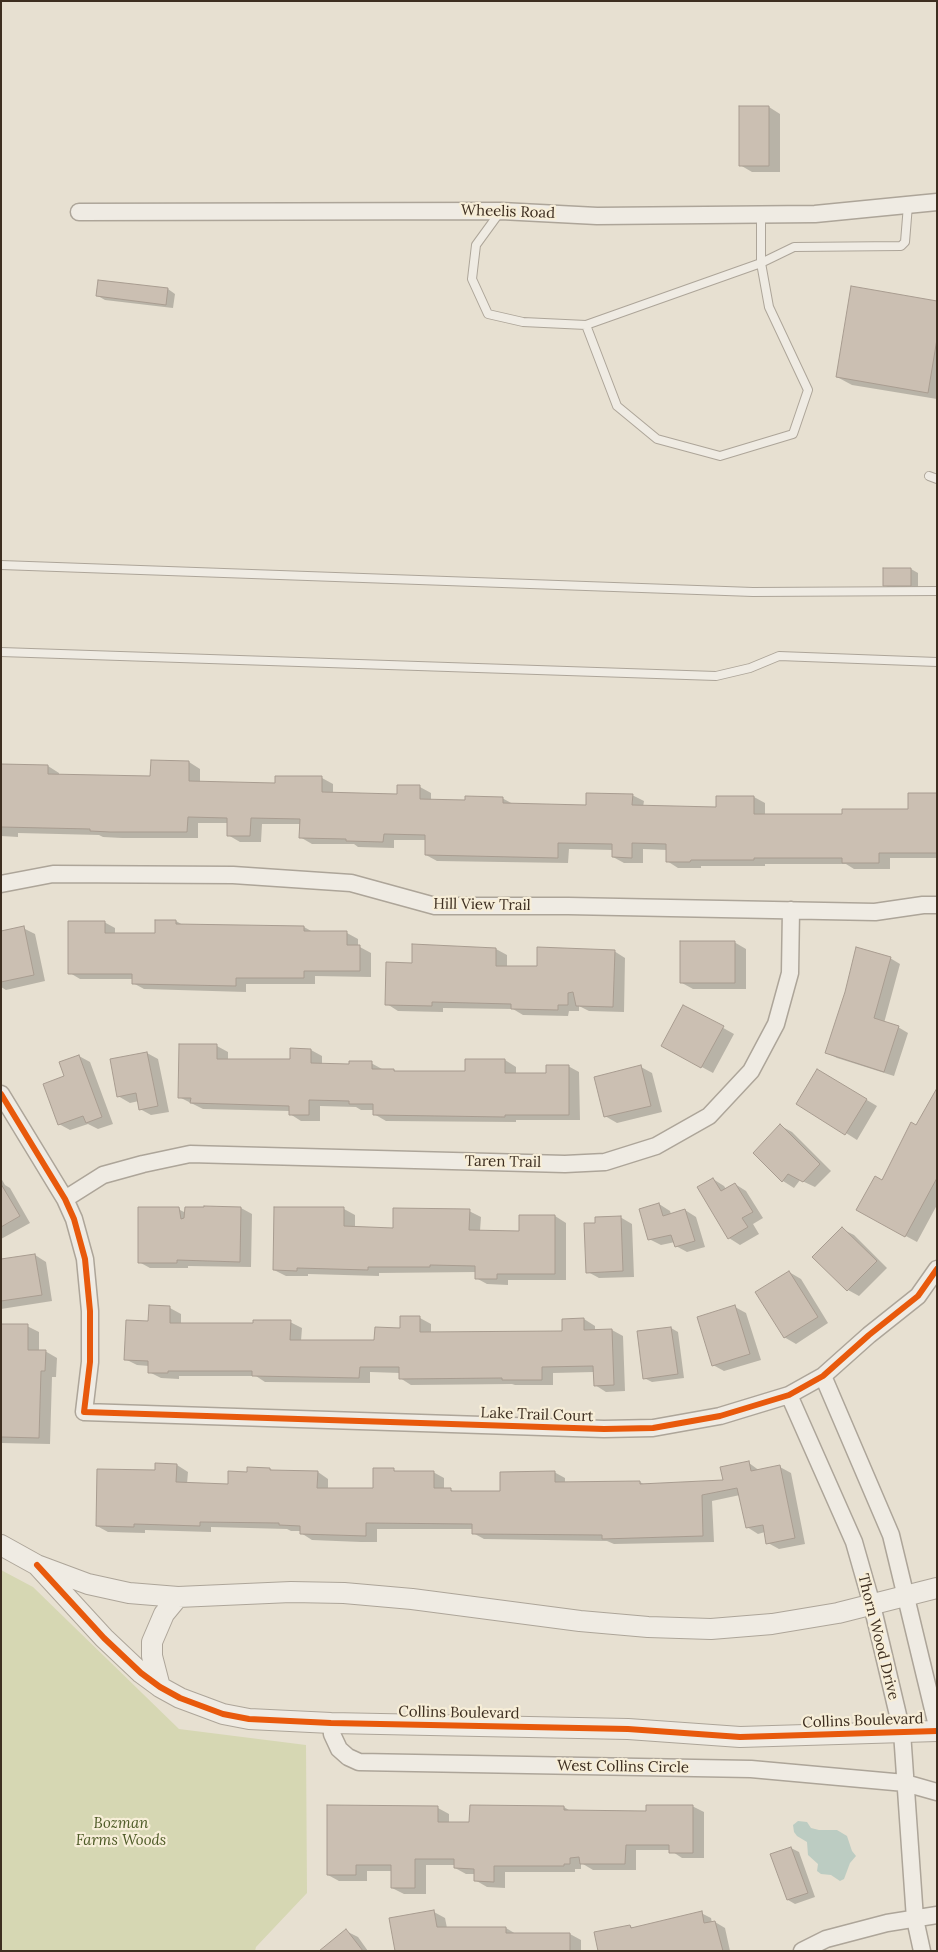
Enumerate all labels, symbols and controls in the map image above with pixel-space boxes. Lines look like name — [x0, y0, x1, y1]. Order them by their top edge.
street label: Wheelis Road — [461, 201, 555, 223]
street label: Hill View Trail — [433, 895, 531, 915]
street label: Taren Trail — [465, 1152, 541, 1172]
street label: Lake Trail Court — [480, 1404, 594, 1426]
street label: Thorn Wood Drive — [854, 1572, 902, 1702]
street label: Collins Boulevard — [398, 1703, 520, 1723]
street label: Collins Boulevard — [802, 1710, 924, 1732]
street label: West Collins Circle — [557, 1757, 689, 1777]
park label: Bozman Farms Woods — [76, 1815, 166, 1850]

